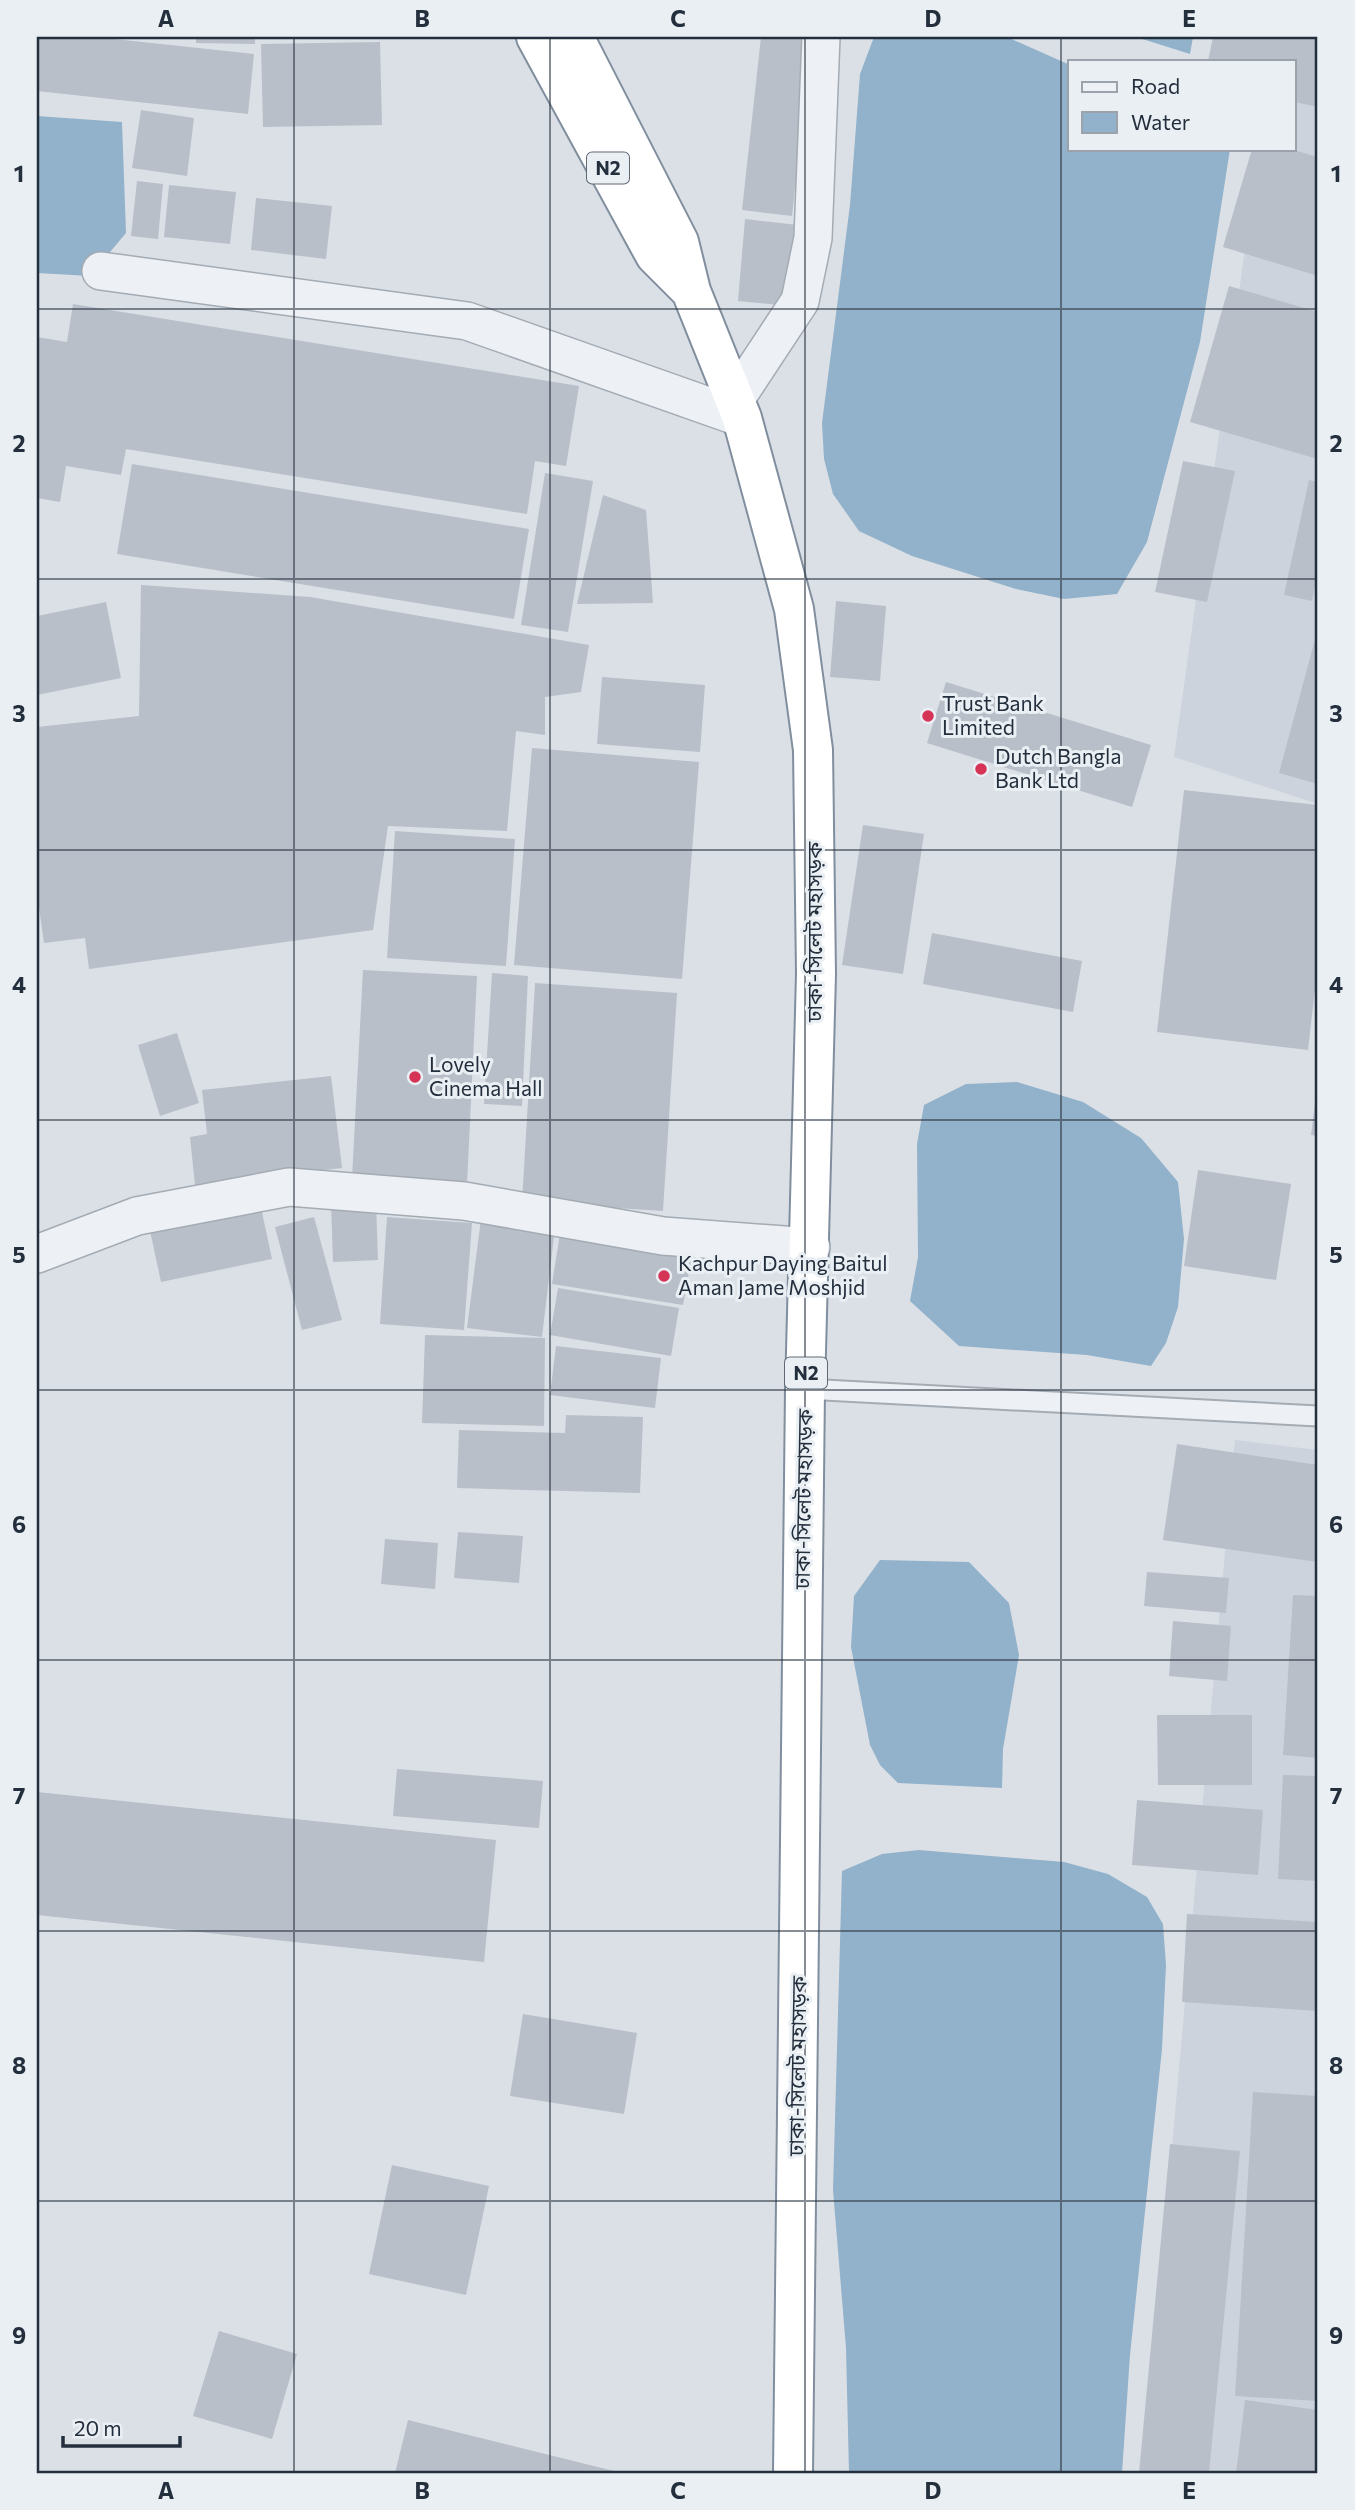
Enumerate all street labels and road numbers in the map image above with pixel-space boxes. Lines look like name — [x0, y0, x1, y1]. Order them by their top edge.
road number: N2 — [587, 152, 629, 184]
street label: ঢাকা-সিলেট মহাসড়ক — [801, 841, 826, 1023]
road number: N2 — [785, 1358, 827, 1388]
street label: ঢাকা-সিলেট মহাসড়ক — [788, 1408, 817, 1590]
street label: ঢাকা-সিলেট মহাসড়ক — [782, 1975, 811, 2157]

